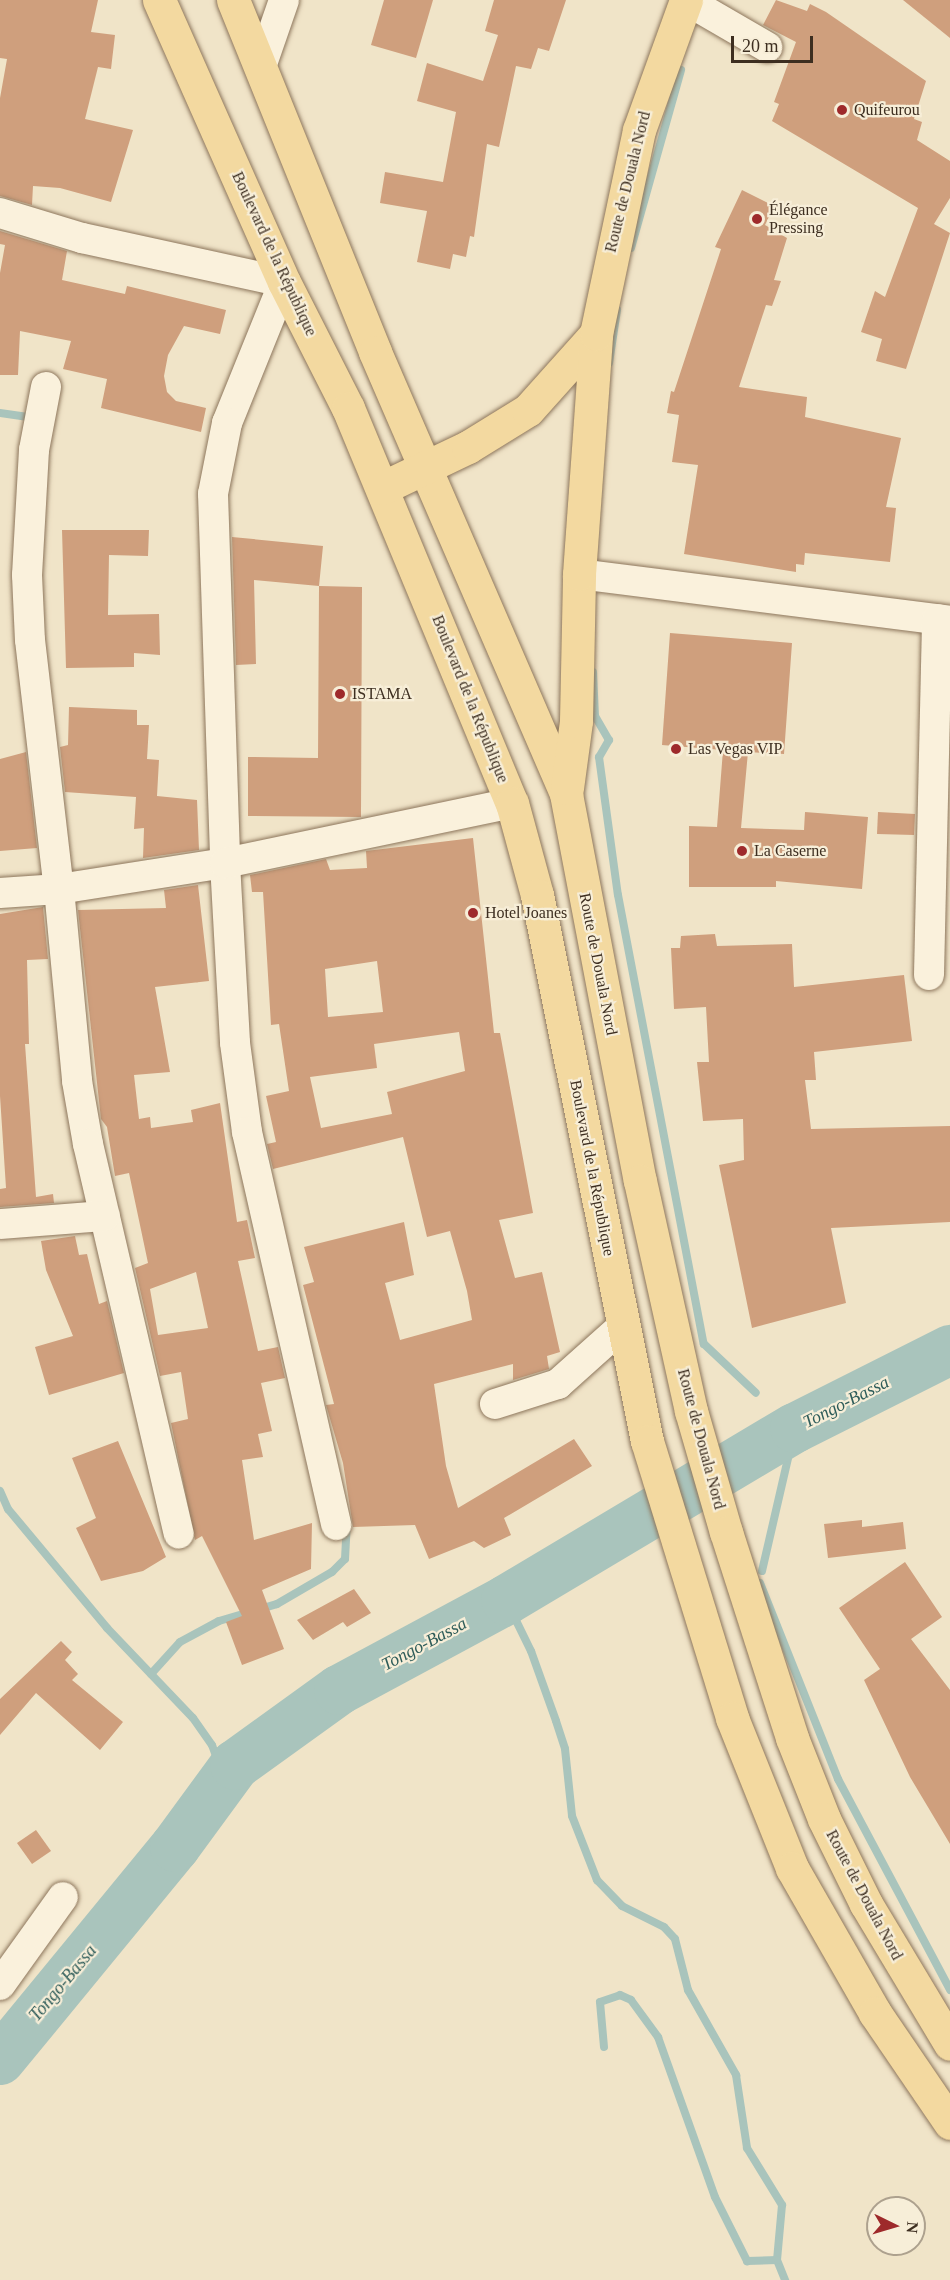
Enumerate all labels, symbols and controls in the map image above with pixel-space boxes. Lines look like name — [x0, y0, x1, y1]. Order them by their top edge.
scale bar — [734, 24, 816, 62]
text: 20 m — [742, 36, 779, 56]
place label: Quifeurou — [854, 100, 920, 120]
marker: Quifeurou — [835, 103, 849, 117]
street label: Route de Douala Nord — [601, 110, 655, 254]
street label: Boulevard de la République — [227, 169, 321, 339]
place label: Élégance Pressing — [769, 200, 828, 238]
marker: Élégance Pressing — [750, 212, 764, 226]
street label: Boulevard de la République — [428, 612, 512, 786]
place label: ISTAMA — [352, 684, 412, 704]
marker: ISTAMA — [333, 687, 347, 701]
place label: Las Vegas VIP — [688, 739, 783, 759]
marker: Las Vegas VIP — [669, 742, 683, 756]
place label: La Caserne — [754, 841, 826, 861]
marker: La Caserne — [735, 844, 749, 858]
street label: Route de Douala Nord — [575, 891, 621, 1037]
place label: Hotel Joanes — [485, 903, 567, 923]
marker: Hotel Joanes — [466, 906, 480, 920]
street label: Boulevard de la République — [565, 1078, 619, 1258]
street label: Route de Douala Nord — [673, 1367, 729, 1511]
water label: Tongo-Bassa — [800, 1371, 892, 1433]
water label: Tongo-Bassa — [378, 1613, 470, 1675]
street label: Route de Douala Nord — [822, 1827, 906, 1963]
water label: Tongo-Bassa — [25, 1940, 101, 2026]
north arrow — [866, 2196, 926, 2256]
text: N — [903, 2221, 921, 2234]

